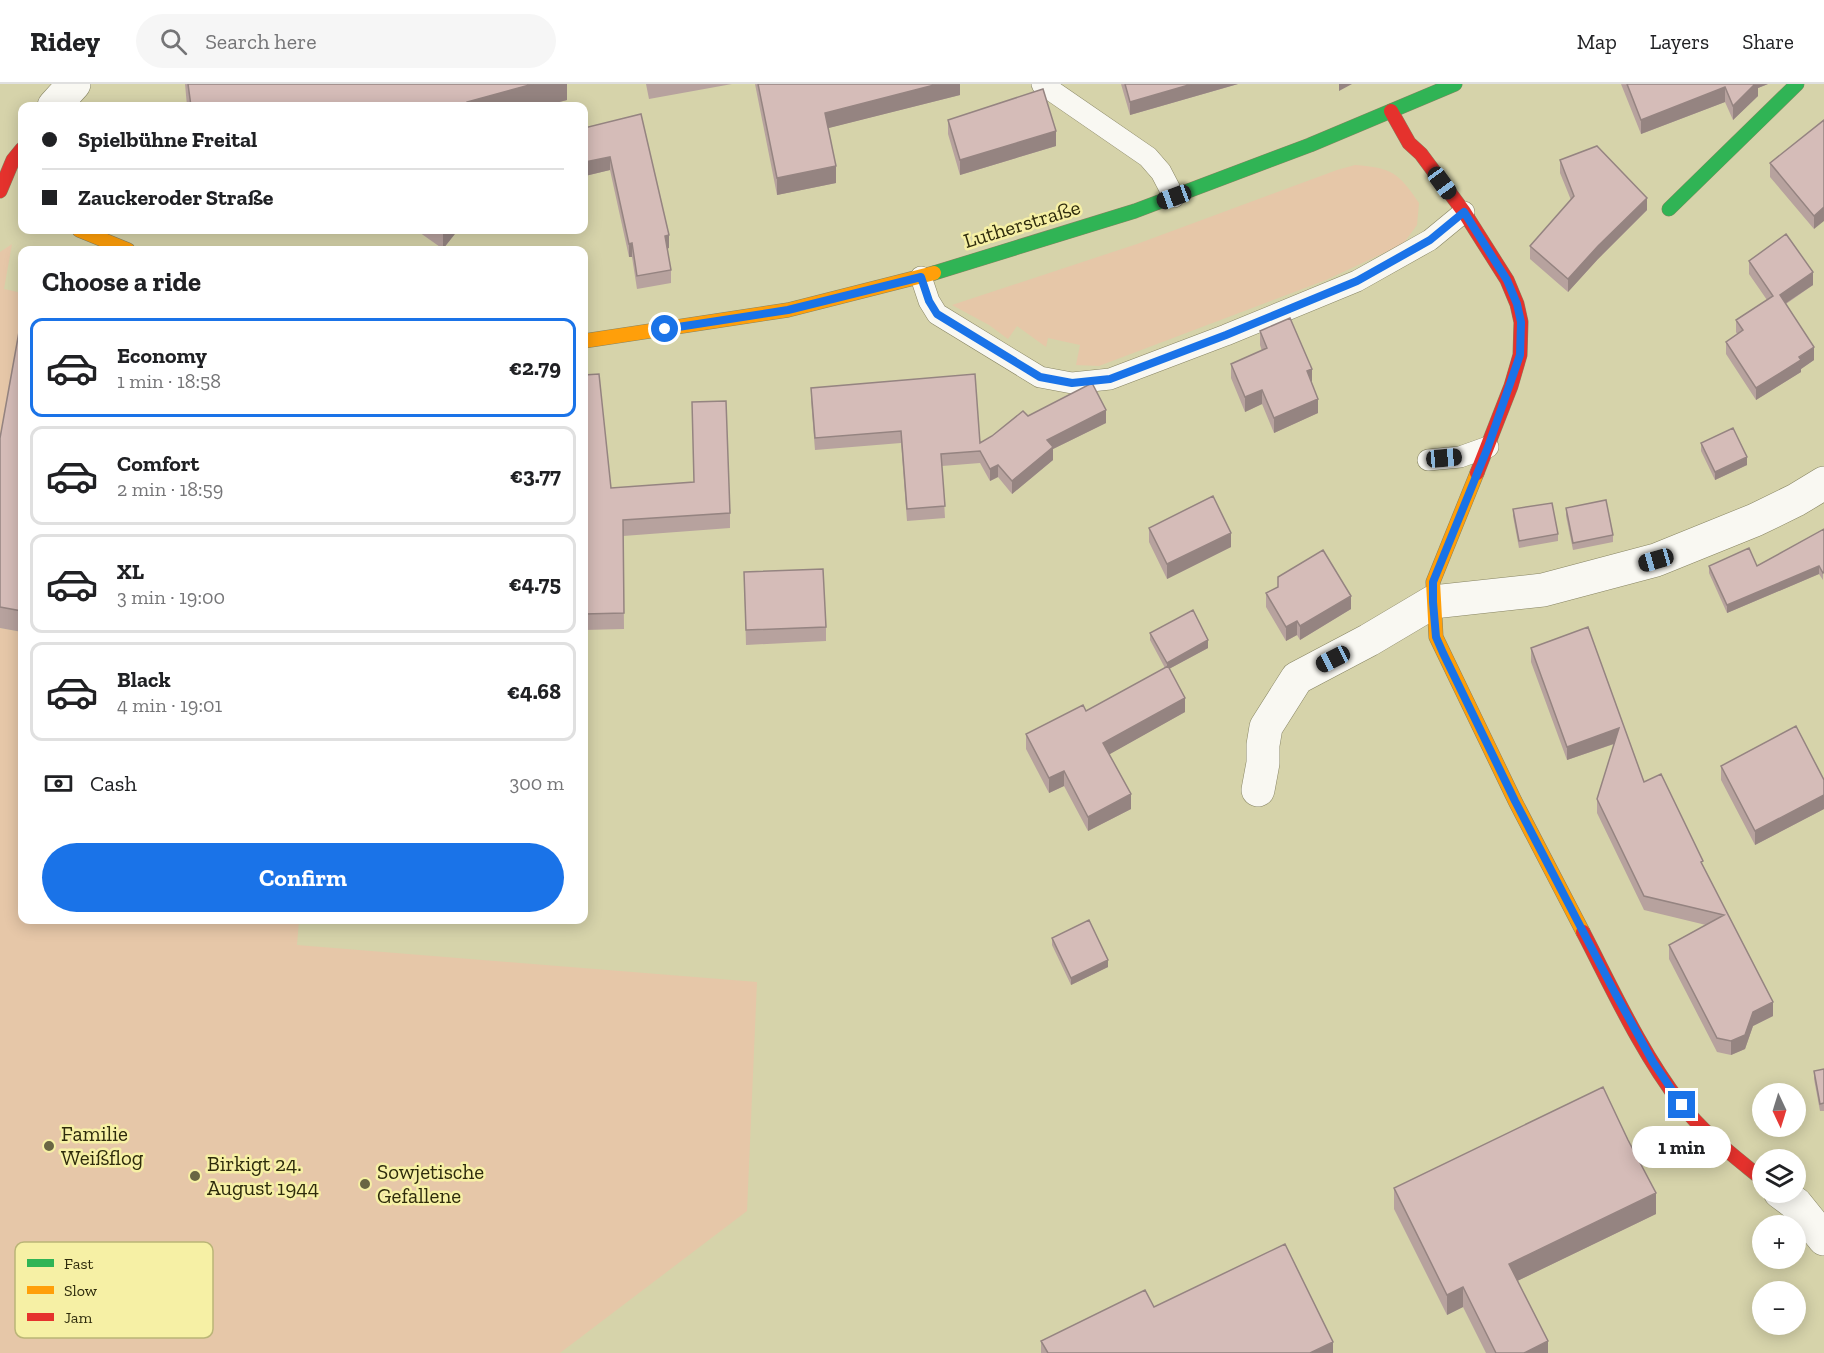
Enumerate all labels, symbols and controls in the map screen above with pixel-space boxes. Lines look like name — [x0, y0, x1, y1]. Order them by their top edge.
search box — [136, 14, 556, 68]
text: Ridey — [30, 25, 100, 58]
icon: search — [157, 25, 190, 58]
text: Search here — [205, 28, 317, 55]
text: Map — [1577, 29, 1617, 54]
text: Layers — [1650, 29, 1709, 54]
text: Share — [1742, 29, 1794, 54]
text: Spielbühne Freital — [78, 126, 257, 153]
car — [1424, 163, 1460, 203]
car — [1154, 182, 1194, 212]
text: Zauckeroder Straße — [78, 184, 273, 211]
street label: Lutherstraße — [960, 194, 1083, 253]
text: Choose a ride — [42, 266, 201, 298]
route start — [651, 315, 678, 342]
icon: car — [45, 341, 99, 395]
text: Economy — [117, 342, 207, 369]
text: €2.79 — [509, 354, 561, 381]
text: 1 min · 18:58 — [117, 369, 221, 393]
car — [1425, 447, 1463, 469]
icon: car — [45, 449, 99, 503]
text: Comfort — [117, 450, 199, 477]
text: €3.77 — [510, 462, 561, 489]
text: 2 min · 18:59 — [117, 477, 223, 501]
car — [1636, 546, 1676, 574]
icon: car — [45, 557, 99, 611]
text: XL — [117, 558, 144, 585]
text: €4.75 — [509, 570, 561, 597]
text: 3 min · 19:00 — [117, 585, 225, 609]
car — [1313, 643, 1353, 675]
icon: car — [45, 665, 99, 719]
text: Black — [117, 666, 171, 693]
text: €4.68 — [507, 678, 561, 705]
text: 4 min · 19:01 — [117, 693, 222, 717]
icon: cash — [42, 767, 75, 800]
text: Cash — [90, 770, 137, 797]
text: 300 m — [509, 771, 564, 795]
button: Confirm — [42, 843, 564, 912]
north arrow — [1752, 1083, 1806, 1137]
map controls — [1752, 1083, 1806, 1335]
route end — [1668, 1091, 1695, 1118]
place label: Familie Weißflog — [61, 1121, 144, 1170]
callout: 1 min — [1632, 1126, 1732, 1168]
text: 1 min — [1658, 1135, 1705, 1159]
marker: Familie Weißflog — [42, 1139, 56, 1153]
button: layers — [1752, 1149, 1806, 1203]
place label: Birkigt 24. August 1944 — [207, 1151, 319, 1200]
place label: Sowjetische Gefallene — [377, 1159, 484, 1208]
marker: Birkigt 24. August 1944 — [188, 1169, 202, 1183]
marker: Sowjetische Gefallene — [358, 1177, 372, 1191]
button: + — [1752, 1215, 1806, 1269]
legend — [15, 1242, 213, 1338]
text: Fast — [64, 1254, 93, 1273]
text: Slow — [64, 1281, 98, 1300]
button: − — [1752, 1281, 1806, 1335]
text: Jam — [64, 1308, 93, 1327]

